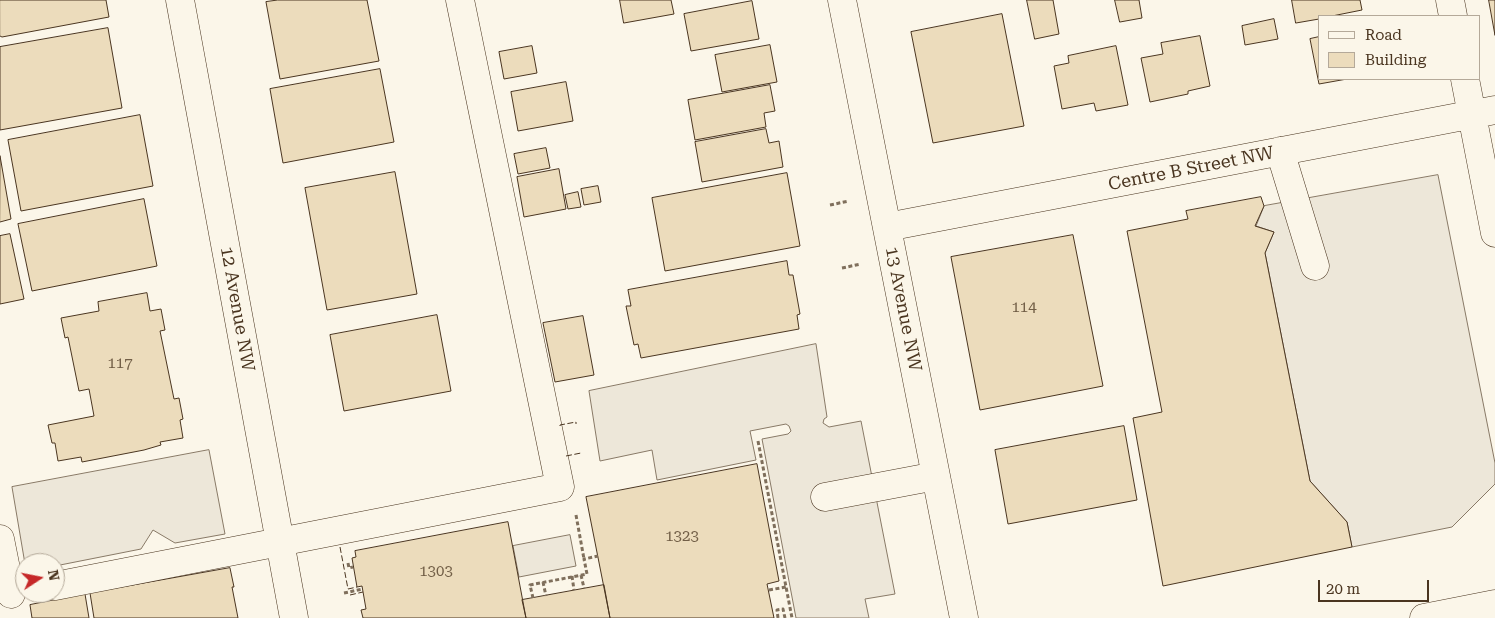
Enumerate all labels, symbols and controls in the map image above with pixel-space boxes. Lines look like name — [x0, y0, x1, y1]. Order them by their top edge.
legend — [1318, 15, 1480, 80]
text: Road — [1365, 26, 1402, 44]
text: Building — [1365, 51, 1426, 69]
street label: Centre B Street NW — [1106, 142, 1276, 196]
street label: 12 Avenue NW — [215, 245, 259, 373]
street label: 13 Avenue NW — [880, 245, 926, 373]
house number: 114 — [1011, 299, 1037, 317]
house number: 117 — [107, 355, 133, 373]
house number: 1323 — [665, 528, 699, 546]
north arrow — [15, 553, 65, 603]
house number: 1303 — [419, 563, 453, 581]
text: N — [45, 569, 63, 582]
scale bar — [1320, 570, 1431, 602]
text: 20 m — [1326, 580, 1360, 598]

